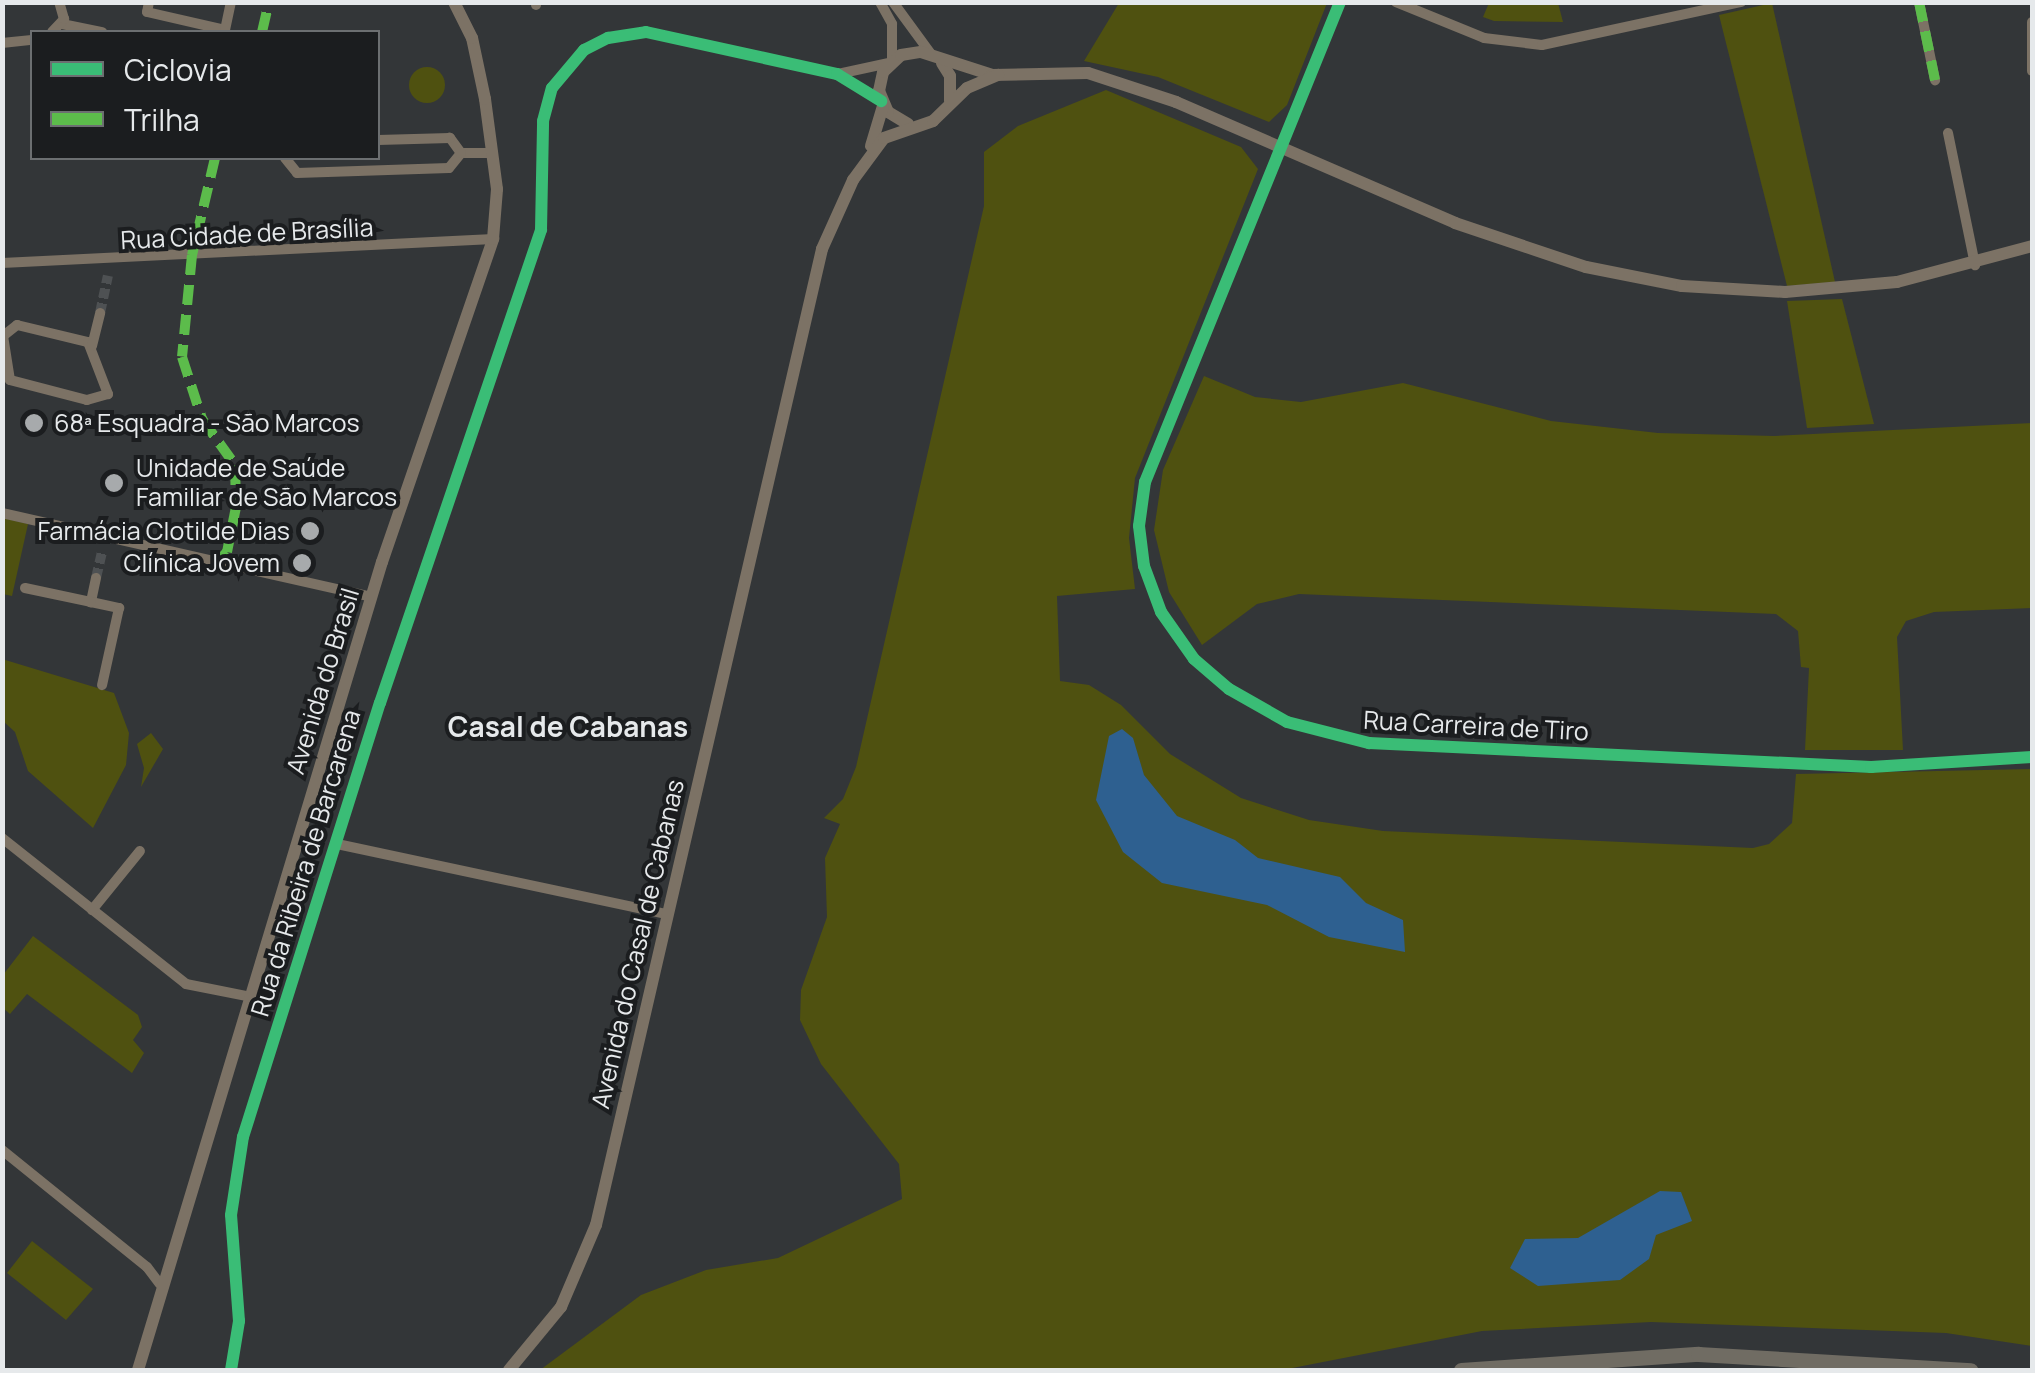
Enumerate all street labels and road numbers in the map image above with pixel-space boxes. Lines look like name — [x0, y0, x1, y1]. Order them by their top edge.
street label: Rua Cidade de Brasília — [120, 212, 374, 256]
street label: Avenida do Brasil — [280, 584, 366, 778]
street label: Rua Carreira de Tiro — [1363, 705, 1589, 747]
street label: Rua da Ribeira de Barcarena — [245, 706, 367, 1020]
street label: Avenida do Casal de Cabanas — [586, 777, 690, 1111]

